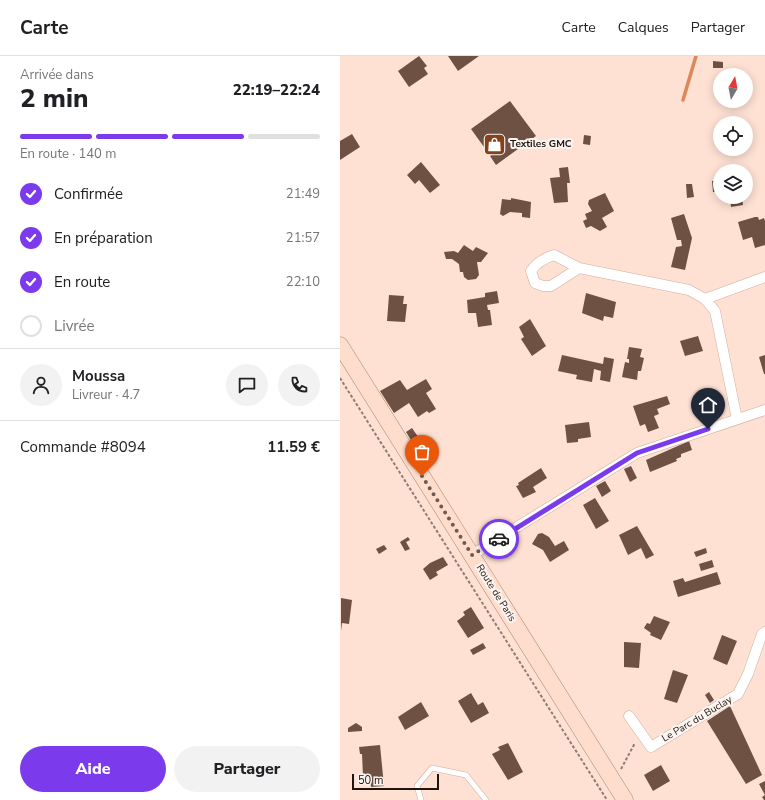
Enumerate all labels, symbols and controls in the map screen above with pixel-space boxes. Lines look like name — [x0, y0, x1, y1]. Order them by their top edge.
text: Carte — [20, 15, 68, 41]
text: Carte — [562, 18, 596, 37]
text: Calques — [618, 18, 669, 37]
text: Partager — [691, 18, 745, 37]
text: Arrivée dans — [20, 66, 94, 84]
north arrow — [713, 68, 753, 108]
map controls — [713, 68, 753, 204]
text: 22:19–22:24 — [233, 80, 320, 100]
text: 2 min — [20, 81, 88, 116]
button: locate — [713, 116, 753, 156]
shop icon: Textiles GMC — [482, 131, 508, 157]
place label: Textiles GMC — [510, 137, 572, 151]
text: En route · 140 m — [20, 145, 116, 163]
button: layers — [713, 164, 753, 204]
icon: check — [20, 183, 42, 205]
text: Confirmée — [54, 184, 123, 204]
text: 21:49 — [286, 185, 320, 203]
icon: check — [20, 227, 42, 249]
text: En préparation — [54, 228, 153, 248]
text: 21:57 — [286, 229, 320, 247]
icon: check — [20, 271, 42, 293]
text: En route — [54, 272, 110, 292]
text: 22:10 — [286, 273, 320, 291]
text: Livrée — [54, 316, 95, 336]
button: person — [20, 364, 62, 406]
button: chat — [226, 364, 268, 406]
button: phone — [278, 364, 320, 406]
text: Moussa — [72, 366, 125, 386]
text: Livreur · 4.7 — [72, 386, 140, 404]
pin — [691, 388, 725, 429]
icon: home — [697, 394, 719, 416]
pin — [405, 435, 439, 476]
text: Commande #8094 — [20, 437, 146, 457]
text: 11.59 € — [267, 437, 320, 457]
icon: bag — [411, 441, 433, 463]
courier — [479, 519, 519, 559]
icon: car — [488, 528, 510, 550]
street label: Route de Paris — [473, 562, 519, 624]
street label: Le Parc du Buclay — [659, 692, 736, 746]
button: Aide — [20, 746, 166, 792]
button: Partager — [174, 746, 320, 792]
scale bar — [352, 772, 439, 791]
text: 50 m — [358, 773, 383, 788]

